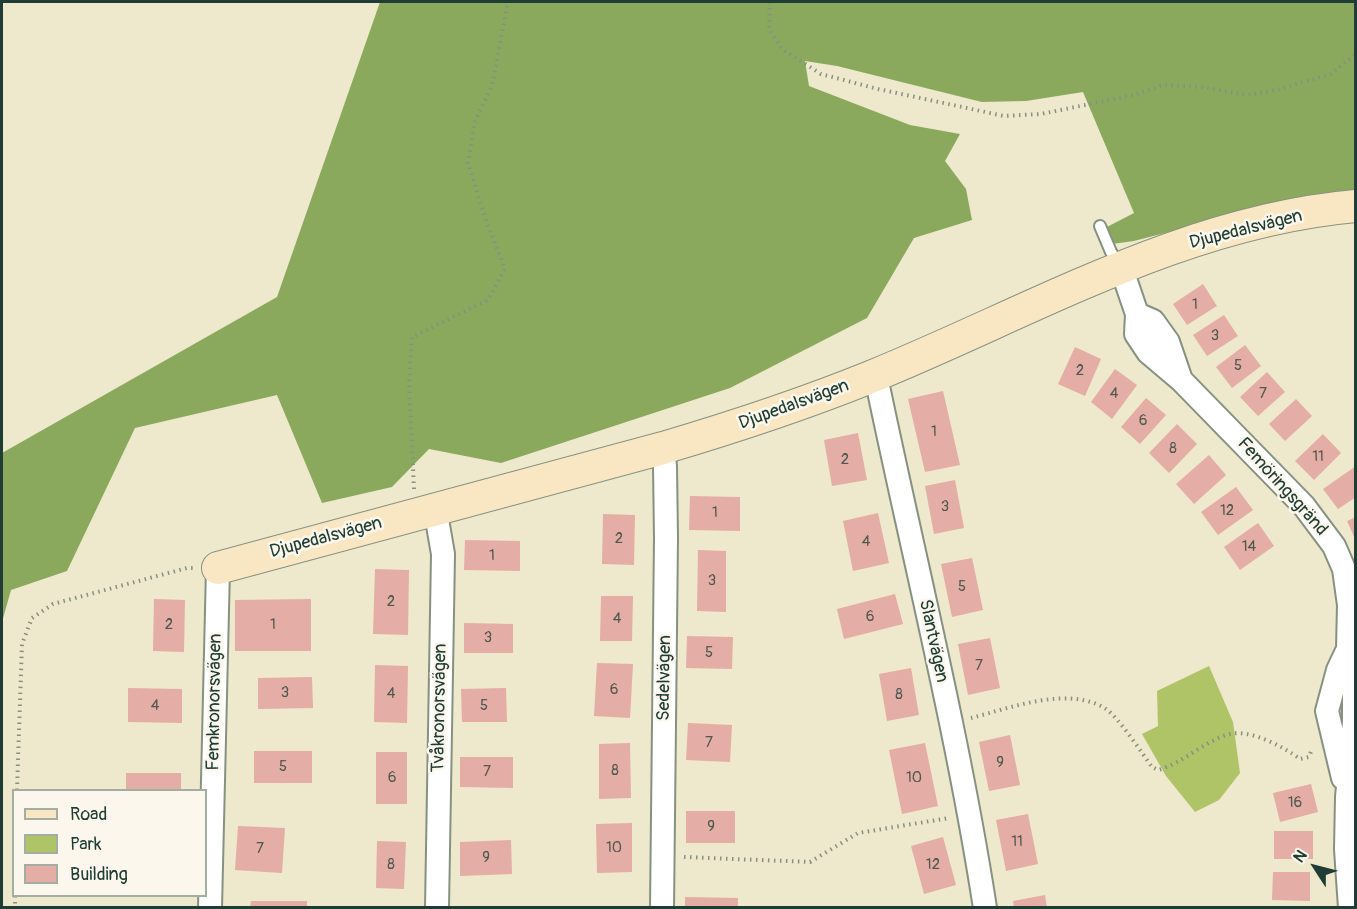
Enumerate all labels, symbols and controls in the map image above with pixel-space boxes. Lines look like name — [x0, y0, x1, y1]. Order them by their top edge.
street label: Djupedalsvägen — [1187, 206, 1305, 254]
house number: 1 — [1192, 296, 1198, 314]
house number: 3 — [1211, 327, 1219, 345]
house number: 5 — [1234, 357, 1242, 375]
house number: 2 — [1076, 362, 1084, 380]
street label: Djupedalsvägen — [736, 375, 852, 435]
house number: 4 — [1110, 385, 1118, 403]
house number: 7 — [1259, 385, 1267, 403]
house number: 6 — [1139, 412, 1147, 430]
house number: 1 — [931, 423, 937, 441]
street label: Femöringsgränd — [1232, 433, 1332, 541]
house number: 8 — [1169, 440, 1177, 458]
house number: 11 — [1312, 448, 1324, 466]
house number: 2 — [841, 451, 849, 469]
house number: 3 — [941, 498, 949, 516]
house number: 12 — [1220, 502, 1234, 520]
house number: 1 — [712, 504, 718, 522]
street label: Djupedalsvägen — [267, 513, 385, 563]
house number: 2 — [615, 530, 623, 548]
house number: 4 — [862, 533, 870, 551]
house number: 14 — [1242, 538, 1256, 556]
house number: 1 — [489, 547, 495, 565]
house number: 3 — [708, 572, 716, 590]
house number: 5 — [958, 578, 966, 596]
house number: 2 — [387, 593, 395, 611]
street label: Slantvägen — [914, 598, 952, 684]
house number: 6 — [866, 608, 874, 626]
house number: 4 — [613, 610, 621, 628]
house number: 2 — [165, 616, 173, 634]
house number: 1 — [270, 616, 276, 634]
house number: 3 — [484, 629, 492, 647]
street label: Femkronorsvägen — [203, 633, 227, 771]
street label: Sedelvägen — [653, 635, 677, 721]
street label: Tvåkronorsvägen — [428, 643, 452, 773]
house number: 5 — [705, 644, 713, 662]
house number: 7 — [975, 657, 983, 675]
house number: 6 — [610, 681, 618, 699]
house number: 3 — [281, 684, 289, 702]
house number: 4 — [387, 685, 395, 703]
house number: 8 — [895, 686, 903, 704]
house number: 4 — [151, 697, 159, 715]
house number: 5 — [480, 697, 488, 715]
house number: 7 — [705, 734, 713, 752]
house number: 9 — [996, 754, 1004, 772]
house number: 5 — [279, 758, 287, 776]
house number: 8 — [611, 762, 619, 780]
house number: 7 — [483, 763, 491, 781]
house number: 6 — [388, 769, 396, 787]
house number: 10 — [906, 769, 922, 787]
legend — [12, 789, 207, 897]
house number: 16 — [1288, 794, 1302, 812]
text: Road — [70, 803, 107, 826]
house number: 9 — [707, 818, 715, 836]
text: Park — [70, 833, 102, 856]
house number: 11 — [1011, 833, 1023, 851]
north arrow — [1285, 837, 1345, 897]
house number: 10 — [606, 839, 622, 857]
house number: 7 — [256, 840, 264, 858]
text: N — [1289, 846, 1312, 867]
house number: 9 — [482, 849, 490, 867]
house number: 8 — [387, 856, 395, 874]
house number: 12 — [926, 856, 940, 874]
text: Building — [70, 863, 128, 886]

